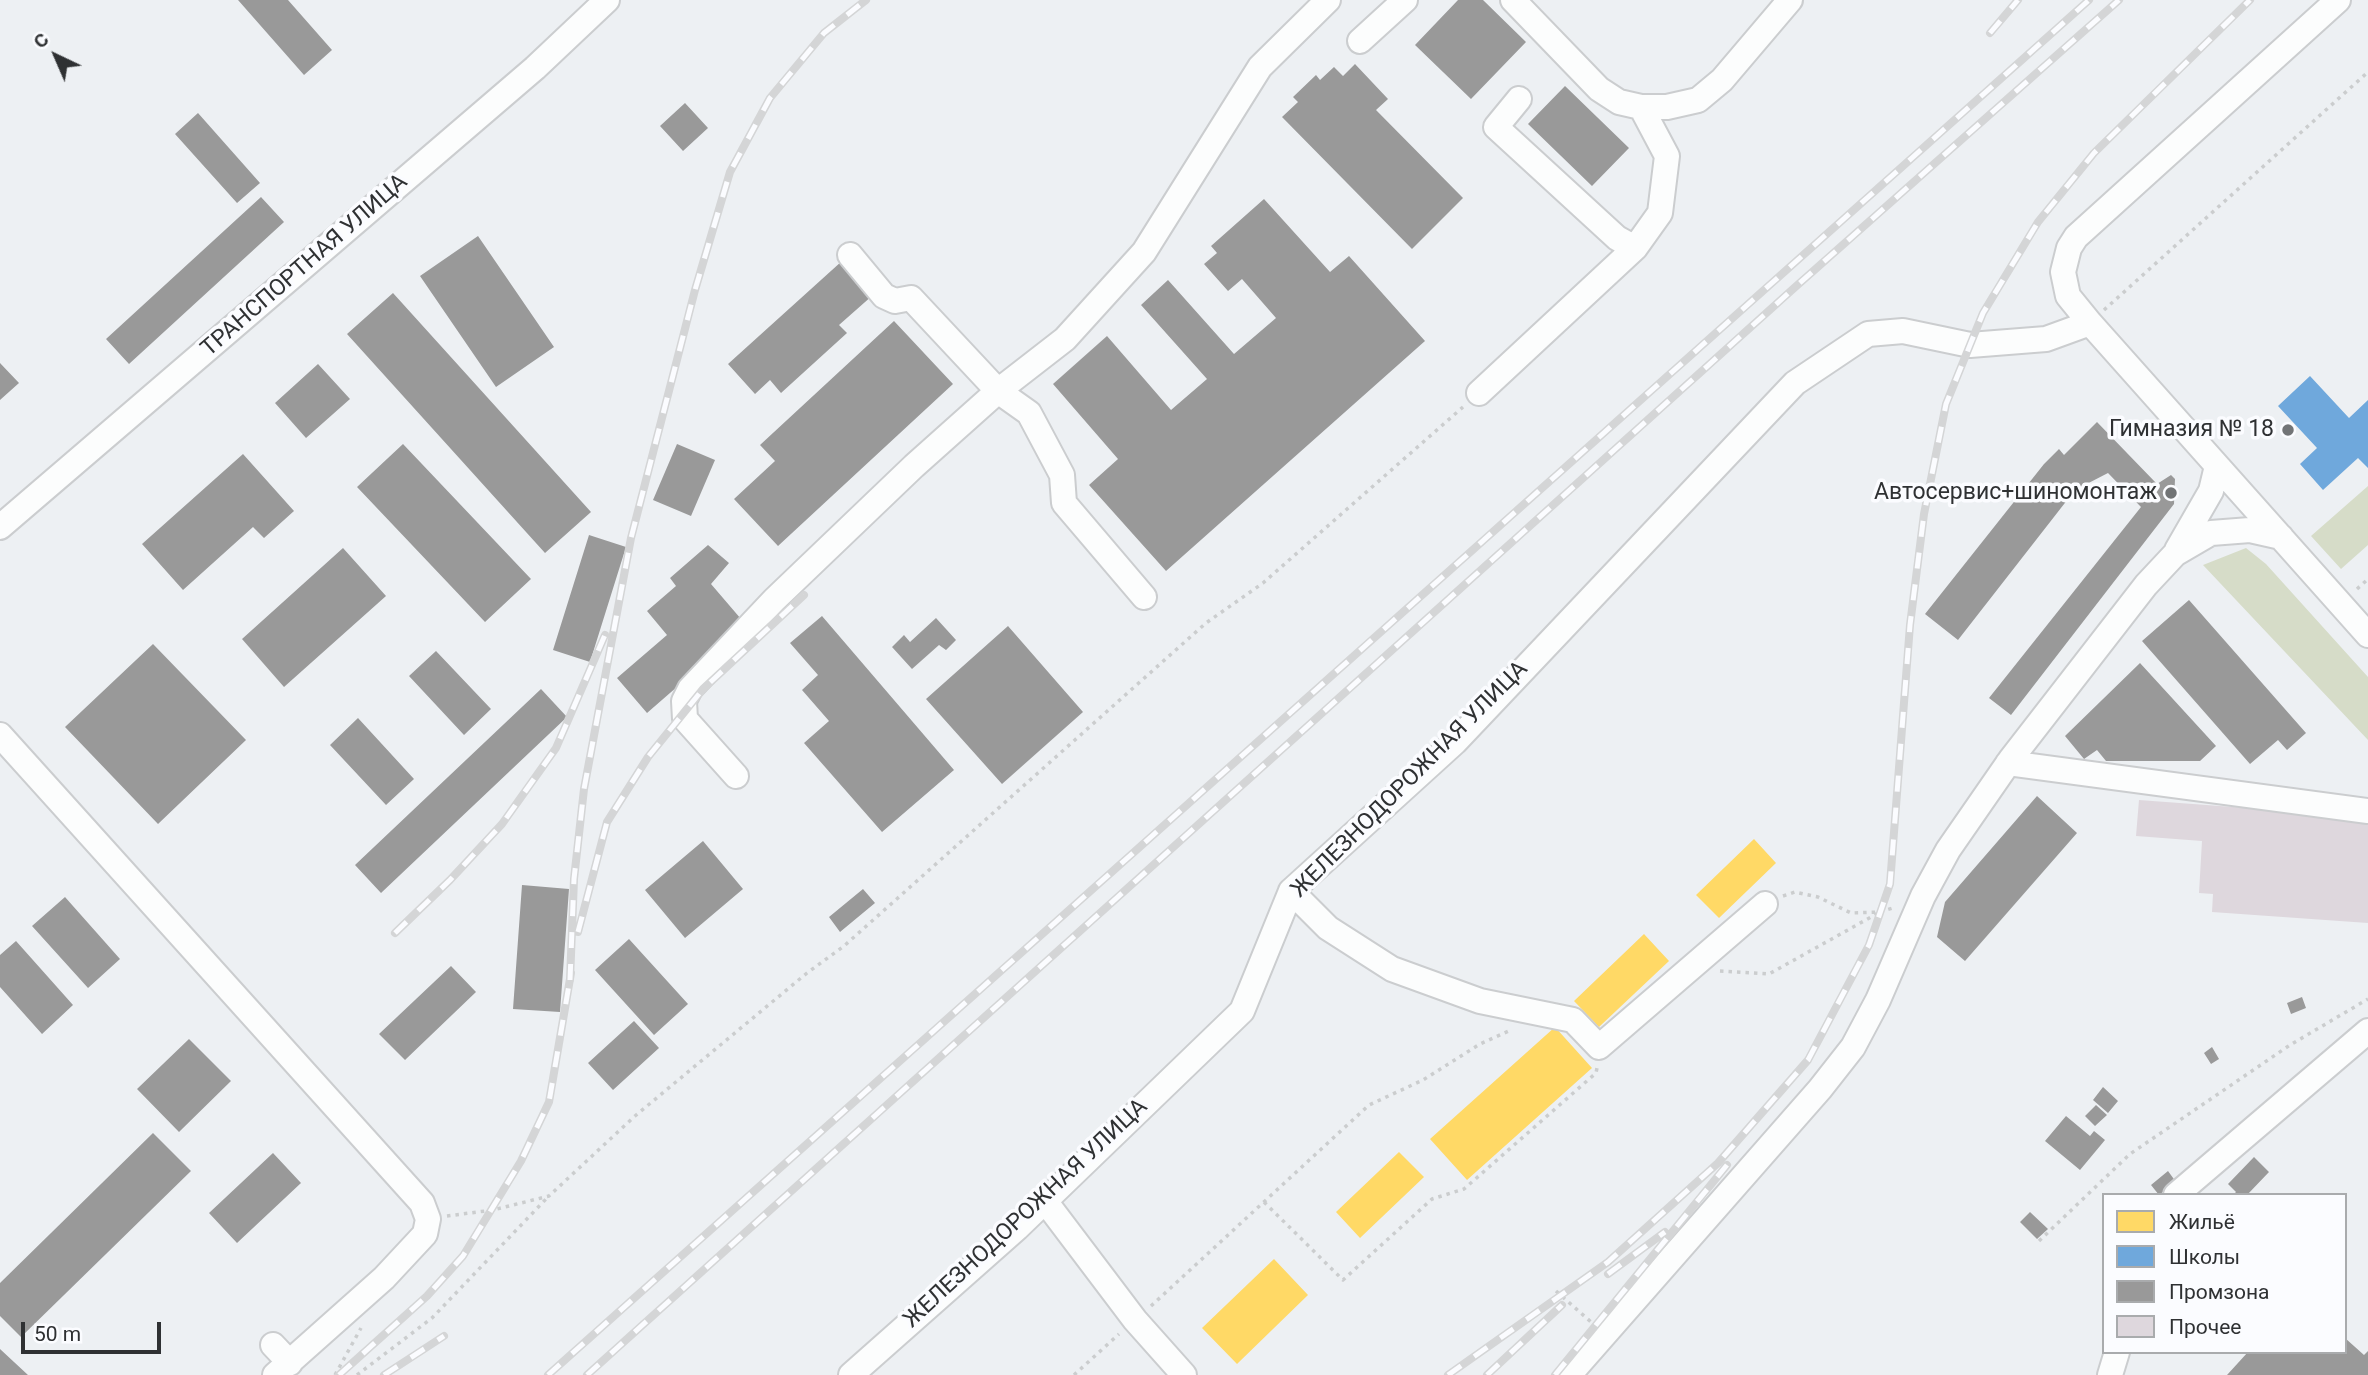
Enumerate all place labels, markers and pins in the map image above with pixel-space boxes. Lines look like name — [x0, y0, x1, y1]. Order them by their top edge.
place label: Гимназия № 18 — [2109, 416, 2274, 444]
marker: Гимназия № 18 — [2280, 422, 2296, 438]
place label: Автосервис+шиномонтаж — [1874, 479, 2157, 507]
marker: Автосервис+шиномонтаж — [2163, 485, 2179, 501]

